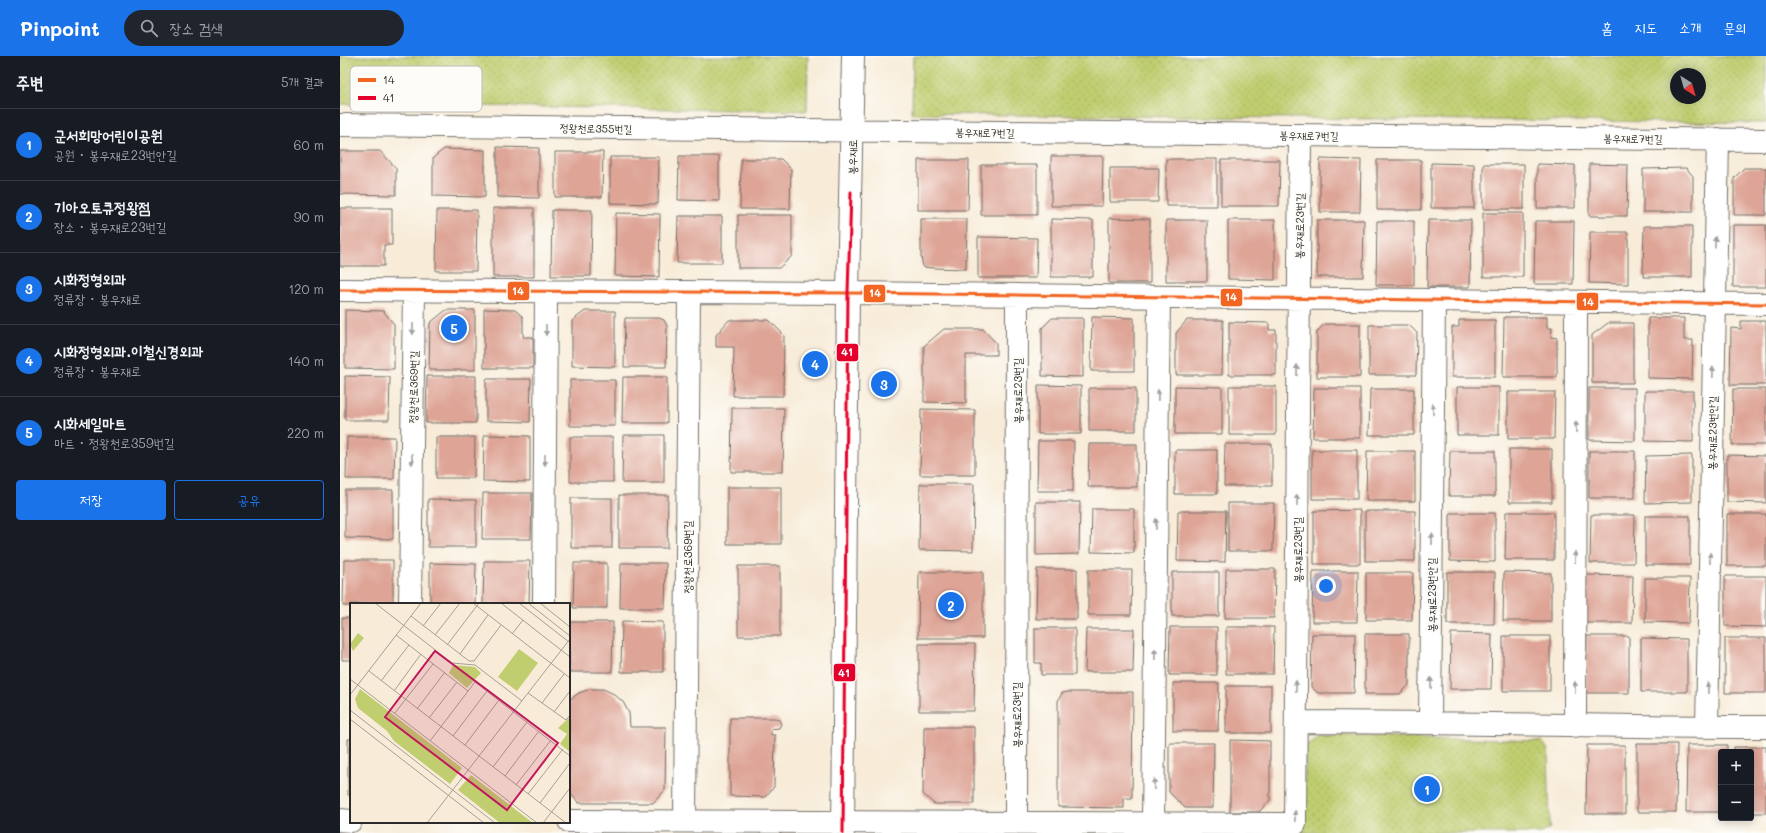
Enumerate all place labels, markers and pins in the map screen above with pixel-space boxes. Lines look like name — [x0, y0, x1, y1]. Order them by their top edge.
pin: 5 — [441, 313, 467, 343]
pin: 4 — [802, 349, 828, 379]
pin: 3 — [871, 369, 897, 399]
pin: 2 — [938, 590, 964, 620]
pin: 1 — [1414, 774, 1440, 804]

